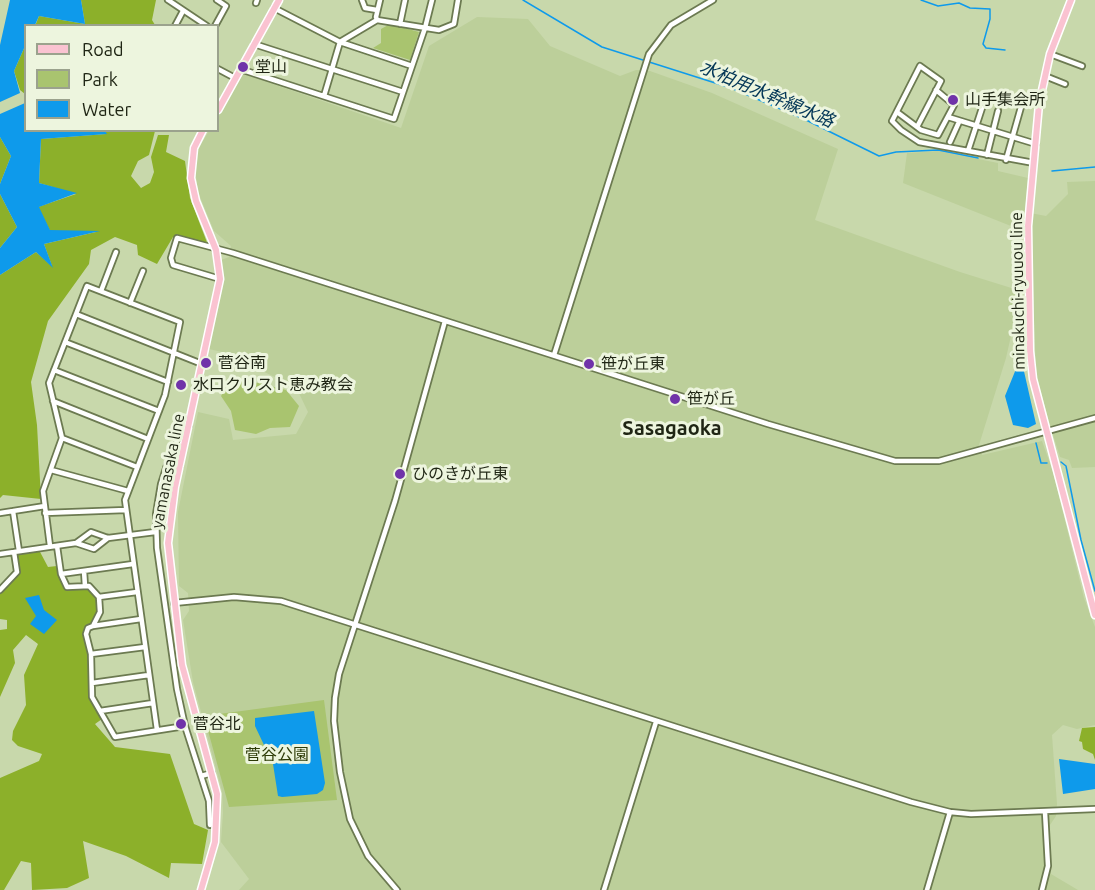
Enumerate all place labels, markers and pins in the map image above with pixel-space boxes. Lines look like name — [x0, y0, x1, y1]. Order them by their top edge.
place label: 堂山 — [255, 57, 287, 77]
marker: 堂山 — [236, 60, 250, 74]
place label: 山手集会所 — [965, 90, 1045, 110]
marker: 山手集会所 — [946, 93, 960, 107]
place label: 菅谷南 — [218, 353, 266, 373]
place label: 笹が丘東 — [601, 354, 665, 374]
marker: 菅谷南 — [199, 356, 213, 370]
marker: 笹が丘東 — [582, 357, 596, 371]
place label: 水口クリスト恵み教会 — [193, 375, 353, 395]
marker: 水口クリスト恵み教会 — [174, 378, 188, 392]
place label: 笹が丘 — [687, 389, 735, 409]
marker: 笹が丘 — [668, 392, 682, 406]
place label: ひのきが丘東 — [412, 464, 508, 484]
marker: ひのきが丘東 — [393, 467, 407, 481]
place label: 菅谷北 — [193, 714, 241, 734]
marker: 菅谷北 — [174, 717, 188, 731]

